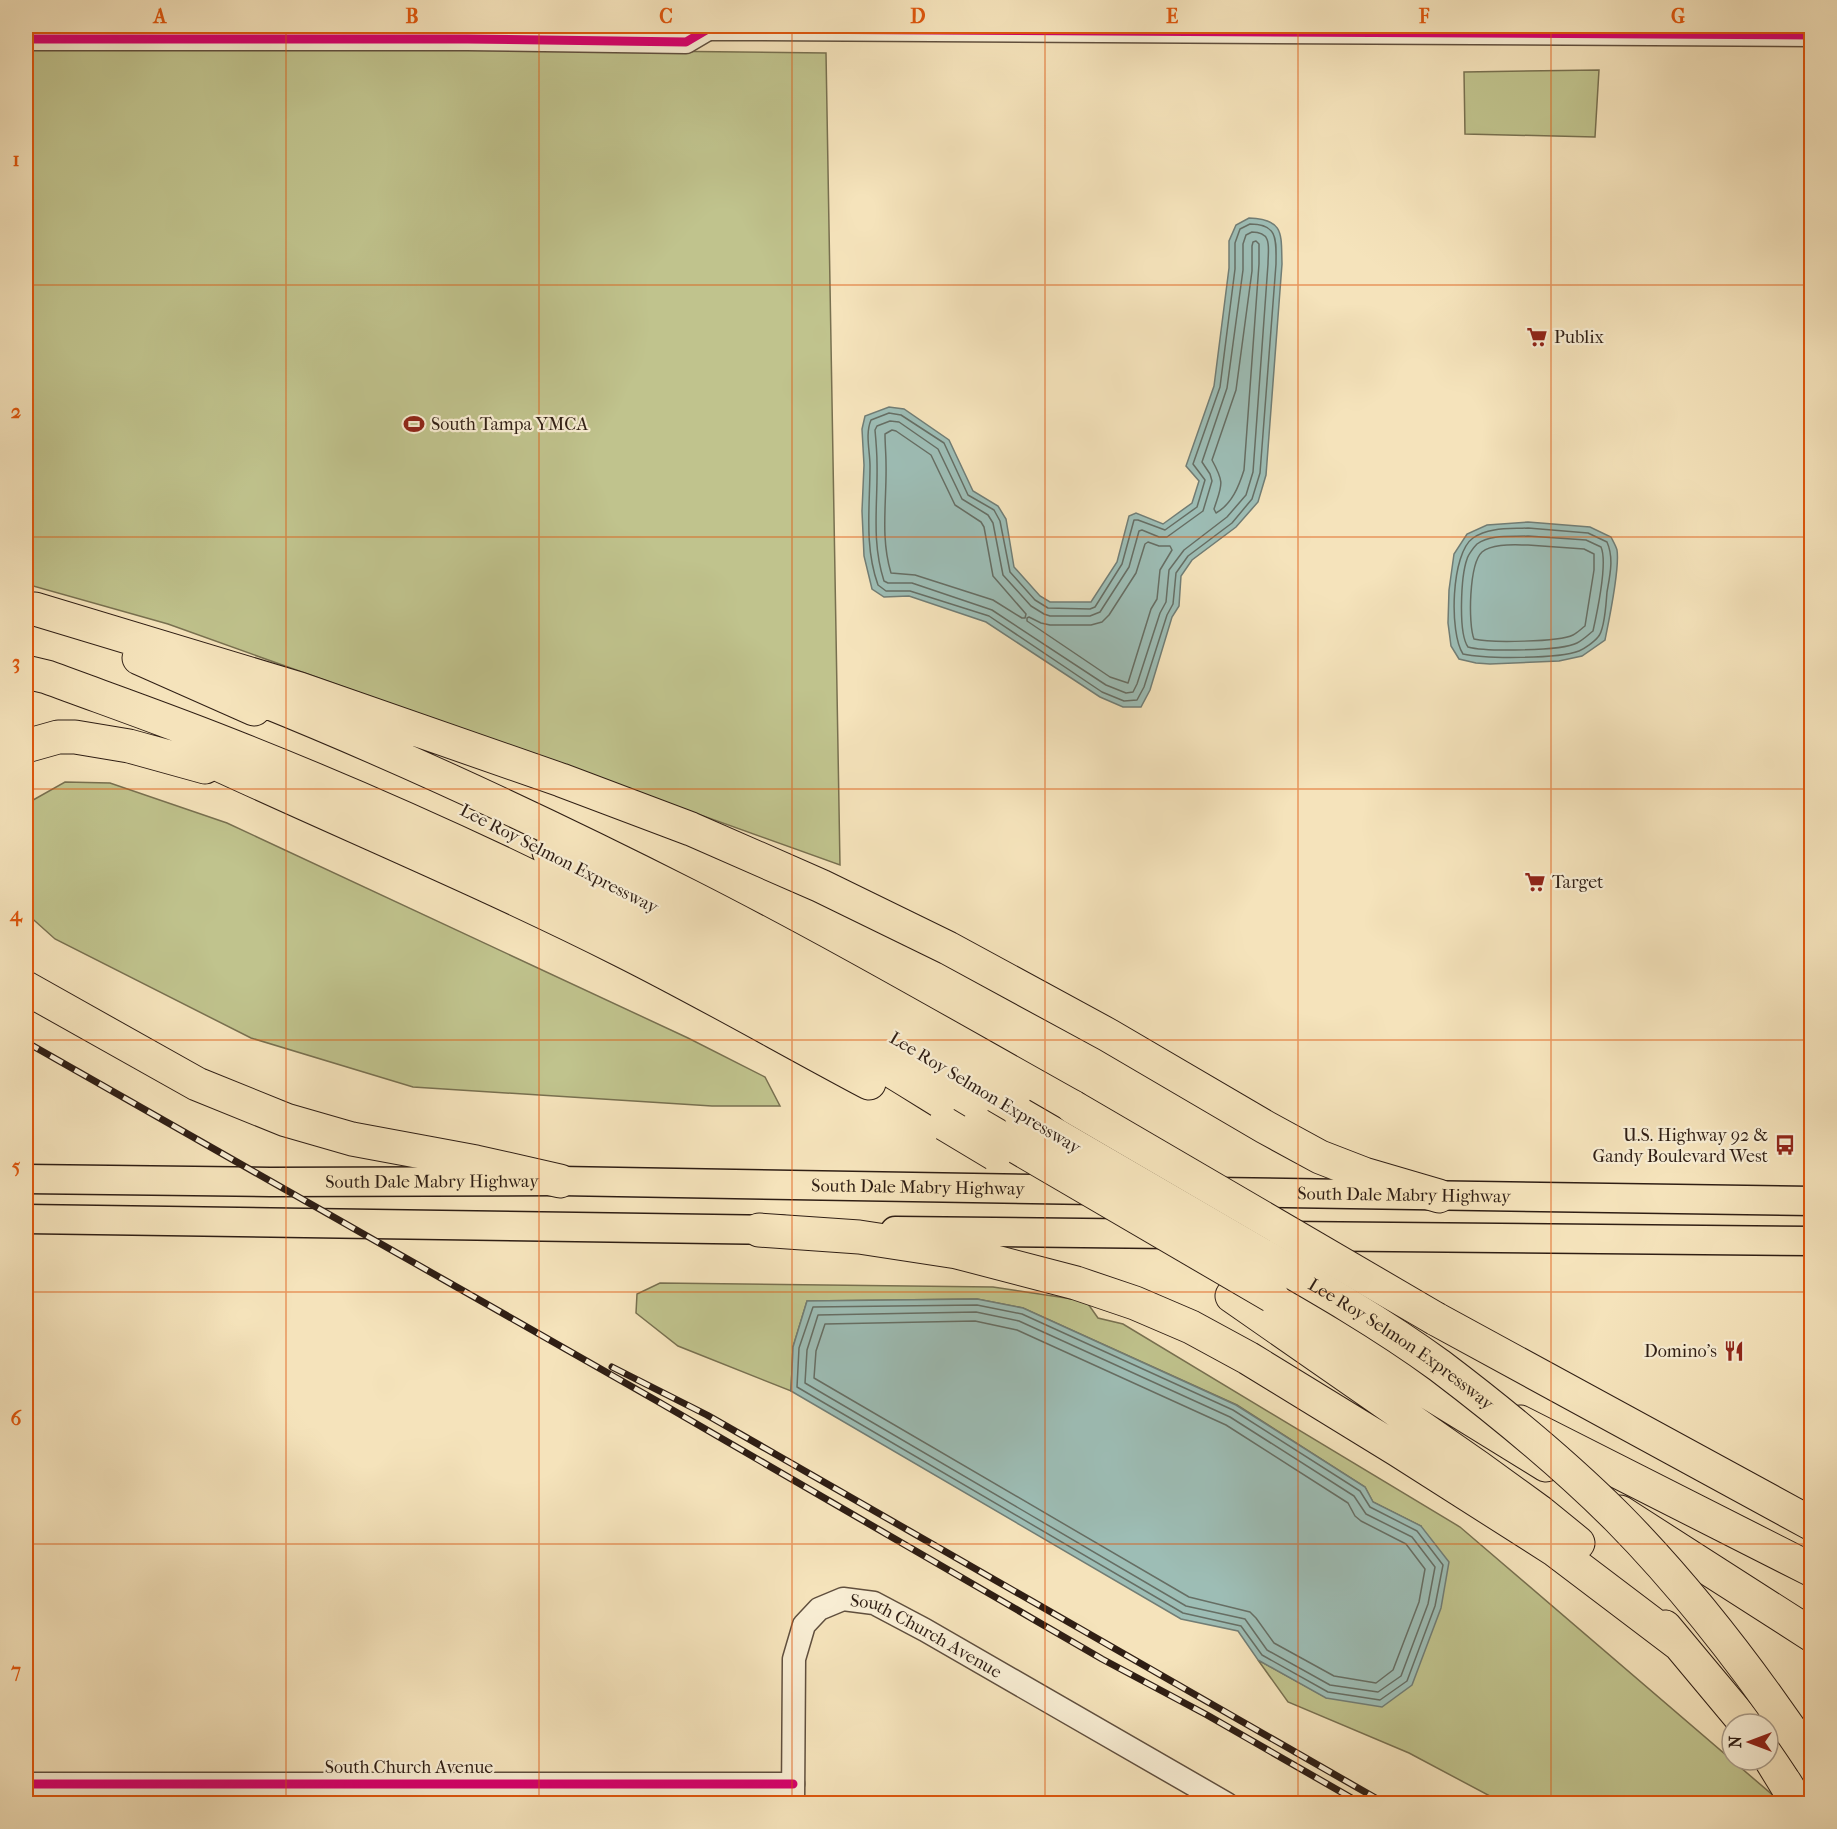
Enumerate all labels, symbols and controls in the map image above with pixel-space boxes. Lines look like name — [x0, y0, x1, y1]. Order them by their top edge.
text: A — [152, 5, 168, 28]
text: B — [405, 5, 419, 28]
text: C — [659, 5, 673, 28]
text: D — [910, 5, 926, 28]
text: E — [1166, 5, 1178, 28]
text: F — [1418, 5, 1430, 28]
text: G — [1671, 5, 1685, 28]
text: 1 — [12, 148, 20, 171]
supermarket icon: Publix — [1525, 325, 1549, 349]
place label: Publix — [1554, 327, 1605, 348]
text: 2 — [11, 400, 21, 423]
sports icon: South Tampa YMCA — [402, 412, 426, 436]
place label: South Tampa YMCA — [431, 414, 588, 435]
text: 3 — [12, 651, 20, 674]
street label: Lee Roy Selmon Expressway — [457, 800, 663, 919]
supermarket icon: Target — [1523, 870, 1547, 894]
place label: Target — [1552, 872, 1604, 893]
text: 4 — [9, 903, 23, 927]
street label: Lee Roy Selmon Expressway — [886, 1028, 1086, 1159]
place label: U.S. Highway 92 & Gandy Boulevard West — [1592, 1125, 1769, 1167]
bus stop icon: U.S. Highway 92 & Gandy Boulevard West — [1773, 1133, 1797, 1157]
text: 5 — [12, 1155, 21, 1178]
street label: South Dale Mabry Highway — [325, 1171, 540, 1192]
street label: South Dale Mabry Highway — [811, 1175, 1026, 1199]
street label: South Dale Mabry Highway — [1297, 1183, 1512, 1207]
street label: Lee Roy Selmon Expressway — [1305, 1274, 1499, 1415]
restaurant icon: Domino's — [1722, 1339, 1746, 1363]
place label: Domino's — [1644, 1341, 1717, 1362]
text: 6 — [11, 1407, 23, 1430]
street label: South Church Avenue — [849, 1590, 1006, 1683]
text: 7 — [10, 1659, 21, 1682]
north arrow — [1720, 1712, 1780, 1772]
text: N — [1726, 1735, 1745, 1748]
street label: South Church Avenue — [325, 1757, 493, 1778]

